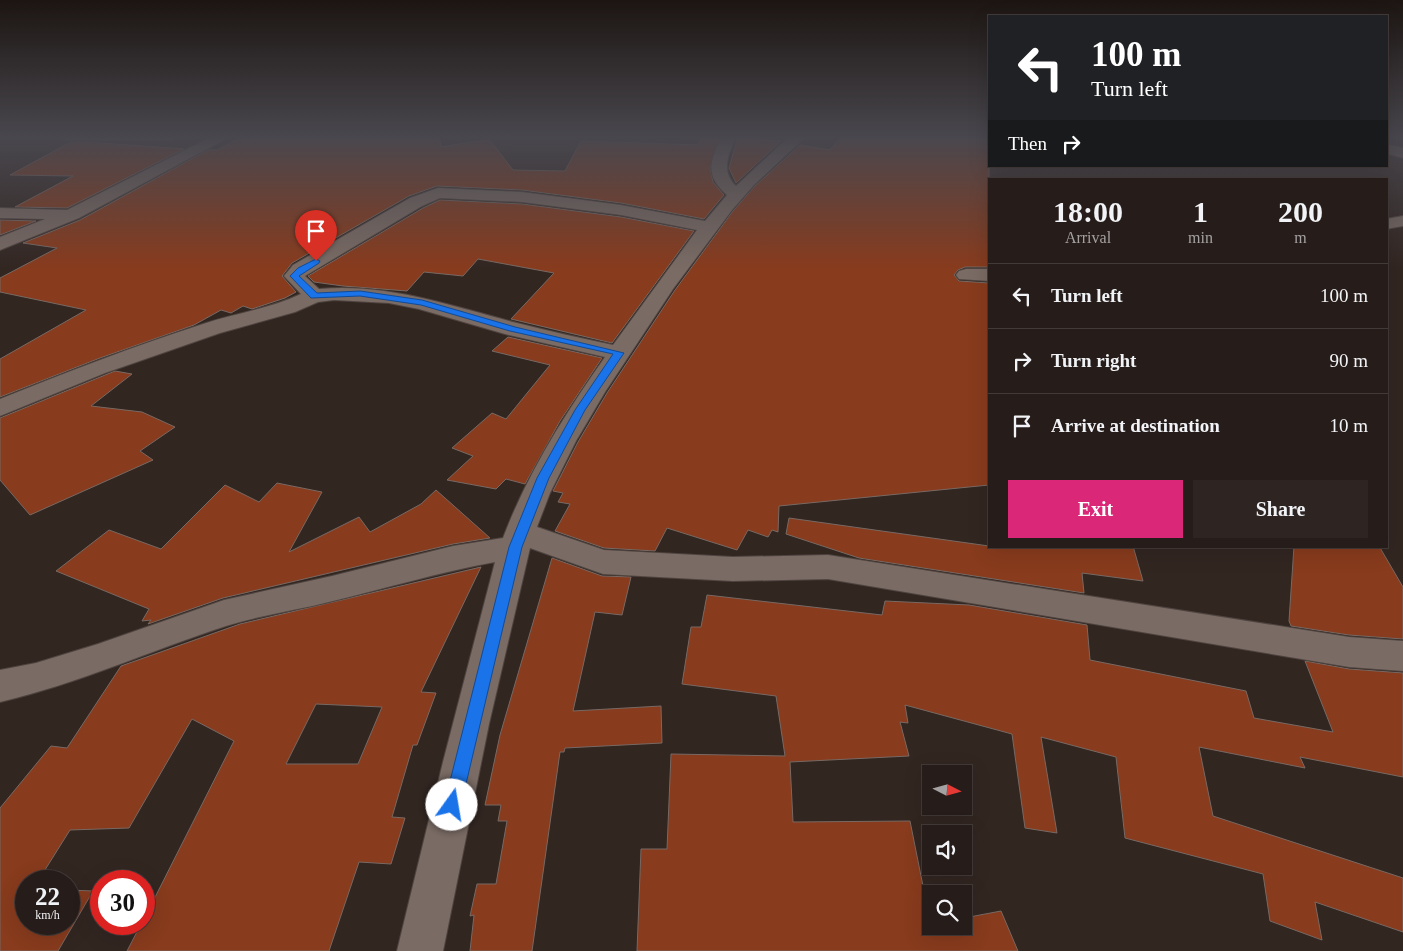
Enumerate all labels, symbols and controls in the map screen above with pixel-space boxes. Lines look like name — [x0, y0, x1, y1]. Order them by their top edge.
icon: left — [1008, 35, 1073, 100]
text: 100 m — [1091, 35, 1181, 74]
text: Turn left — [1091, 76, 1168, 101]
icon: right — [1057, 130, 1085, 158]
text: Then — [1008, 133, 1047, 154]
text: 18:00 — [1053, 195, 1123, 228]
text: 1 — [1193, 195, 1208, 228]
text: 200 — [1278, 195, 1323, 228]
pin — [295, 210, 337, 261]
icon: arrive — [302, 217, 330, 245]
text: Arrival — [1065, 229, 1111, 246]
text: min — [1188, 229, 1213, 246]
text: m — [1294, 229, 1307, 246]
icon: left — [1008, 282, 1036, 310]
text: Turn left — [1051, 285, 1123, 306]
text: 100 m — [1320, 285, 1368, 306]
icon: right — [1008, 347, 1036, 375]
text: Turn right — [1051, 350, 1136, 371]
text: 90 m — [1329, 350, 1368, 371]
icon: arrive — [1008, 412, 1036, 440]
text: Arrive at destination — [1051, 415, 1220, 436]
text: 10 m — [1329, 415, 1368, 436]
button: Exit — [1008, 480, 1183, 538]
button: Share — [1193, 480, 1368, 538]
north arrow — [922, 765, 972, 815]
map controls — [922, 765, 972, 935]
position arrow — [425, 778, 477, 830]
button: sound — [922, 825, 972, 875]
speed limit sign: 30 — [90, 870, 155, 935]
text: 22 — [35, 883, 60, 910]
button: search — [922, 885, 972, 935]
text: km/h — [35, 908, 60, 922]

